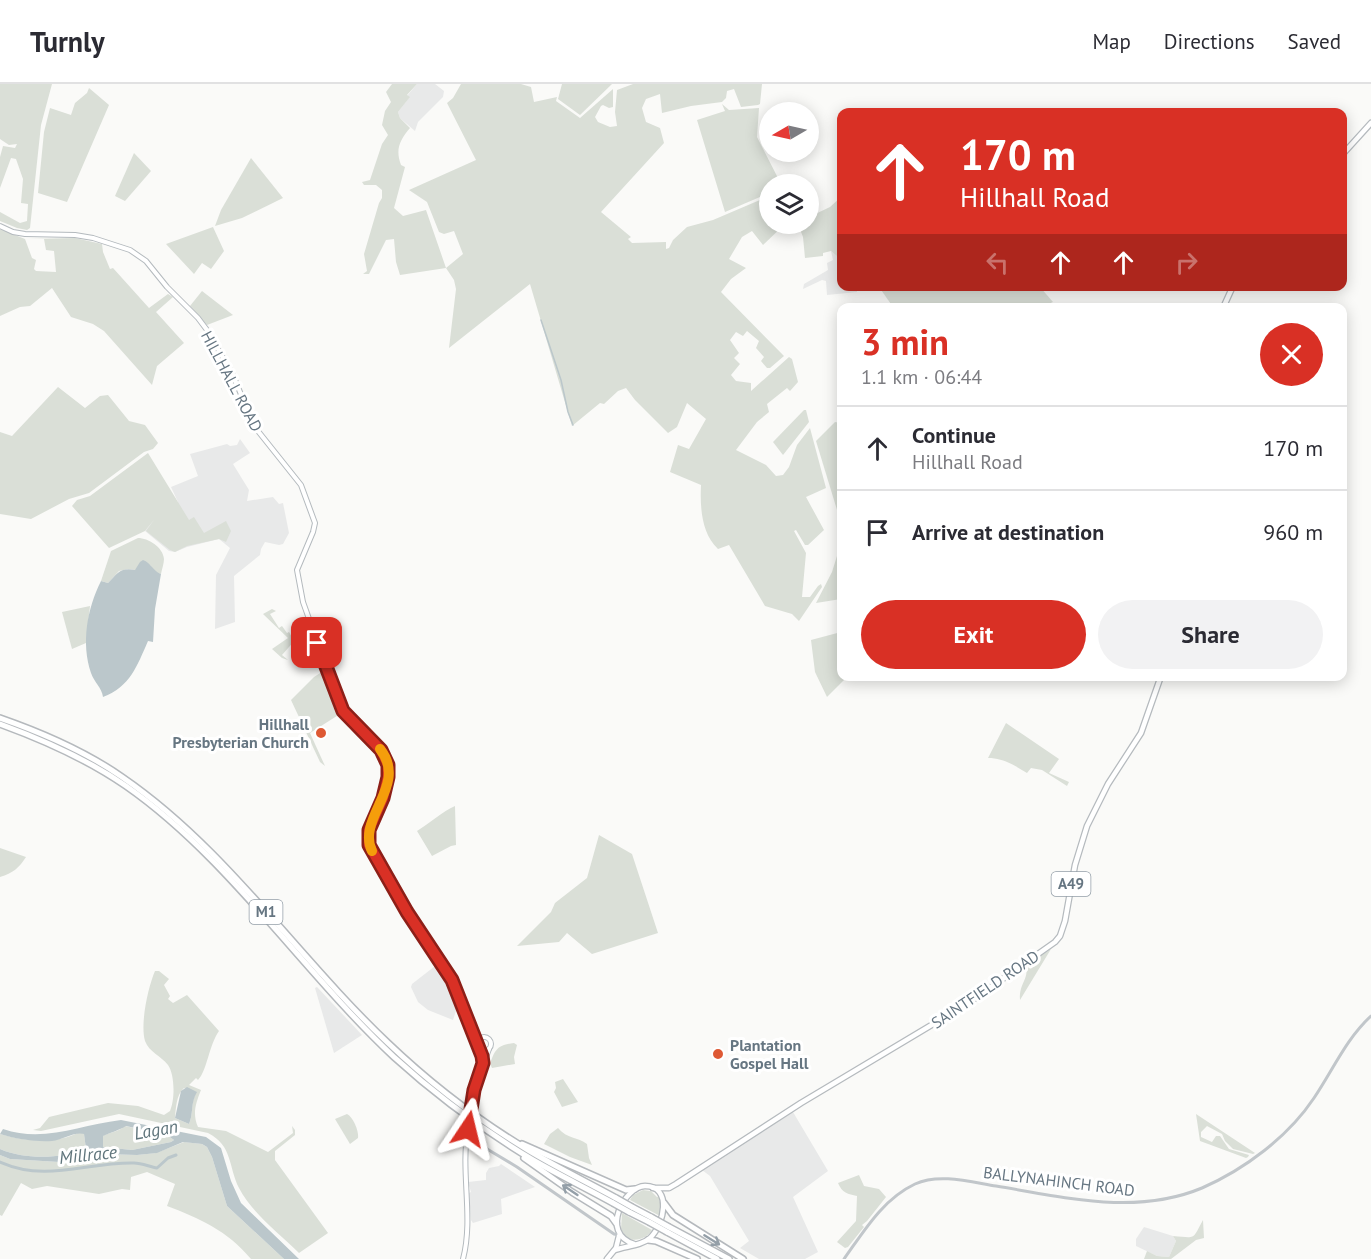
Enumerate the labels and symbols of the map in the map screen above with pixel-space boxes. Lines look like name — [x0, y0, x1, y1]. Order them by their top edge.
north arrow — [759, 102, 819, 162]
street label: HILLHALL ROAD — [197, 327, 267, 435]
pin — [291, 617, 342, 668]
place label: Hillhall Presbyterian Church — [172, 714, 309, 752]
marker: Hillhall Presbyterian Church — [314, 726, 328, 740]
road number: A49 — [1052, 872, 1090, 896]
road number: M1 — [250, 900, 282, 924]
street label: SAINTFIELD ROAD — [927, 946, 1043, 1032]
place label: Plantation Gospel Hall — [730, 1035, 809, 1073]
marker: Plantation Gospel Hall — [711, 1047, 725, 1061]
position arrow — [436, 1097, 500, 1161]
water label: Lagan — [132, 1114, 180, 1145]
water label: Millrace — [58, 1140, 119, 1169]
street label: BALLYNAHINCH ROAD — [982, 1162, 1136, 1200]
one-way arrow — [562, 1184, 578, 1196]
one-way arrow — [703, 1234, 720, 1246]

